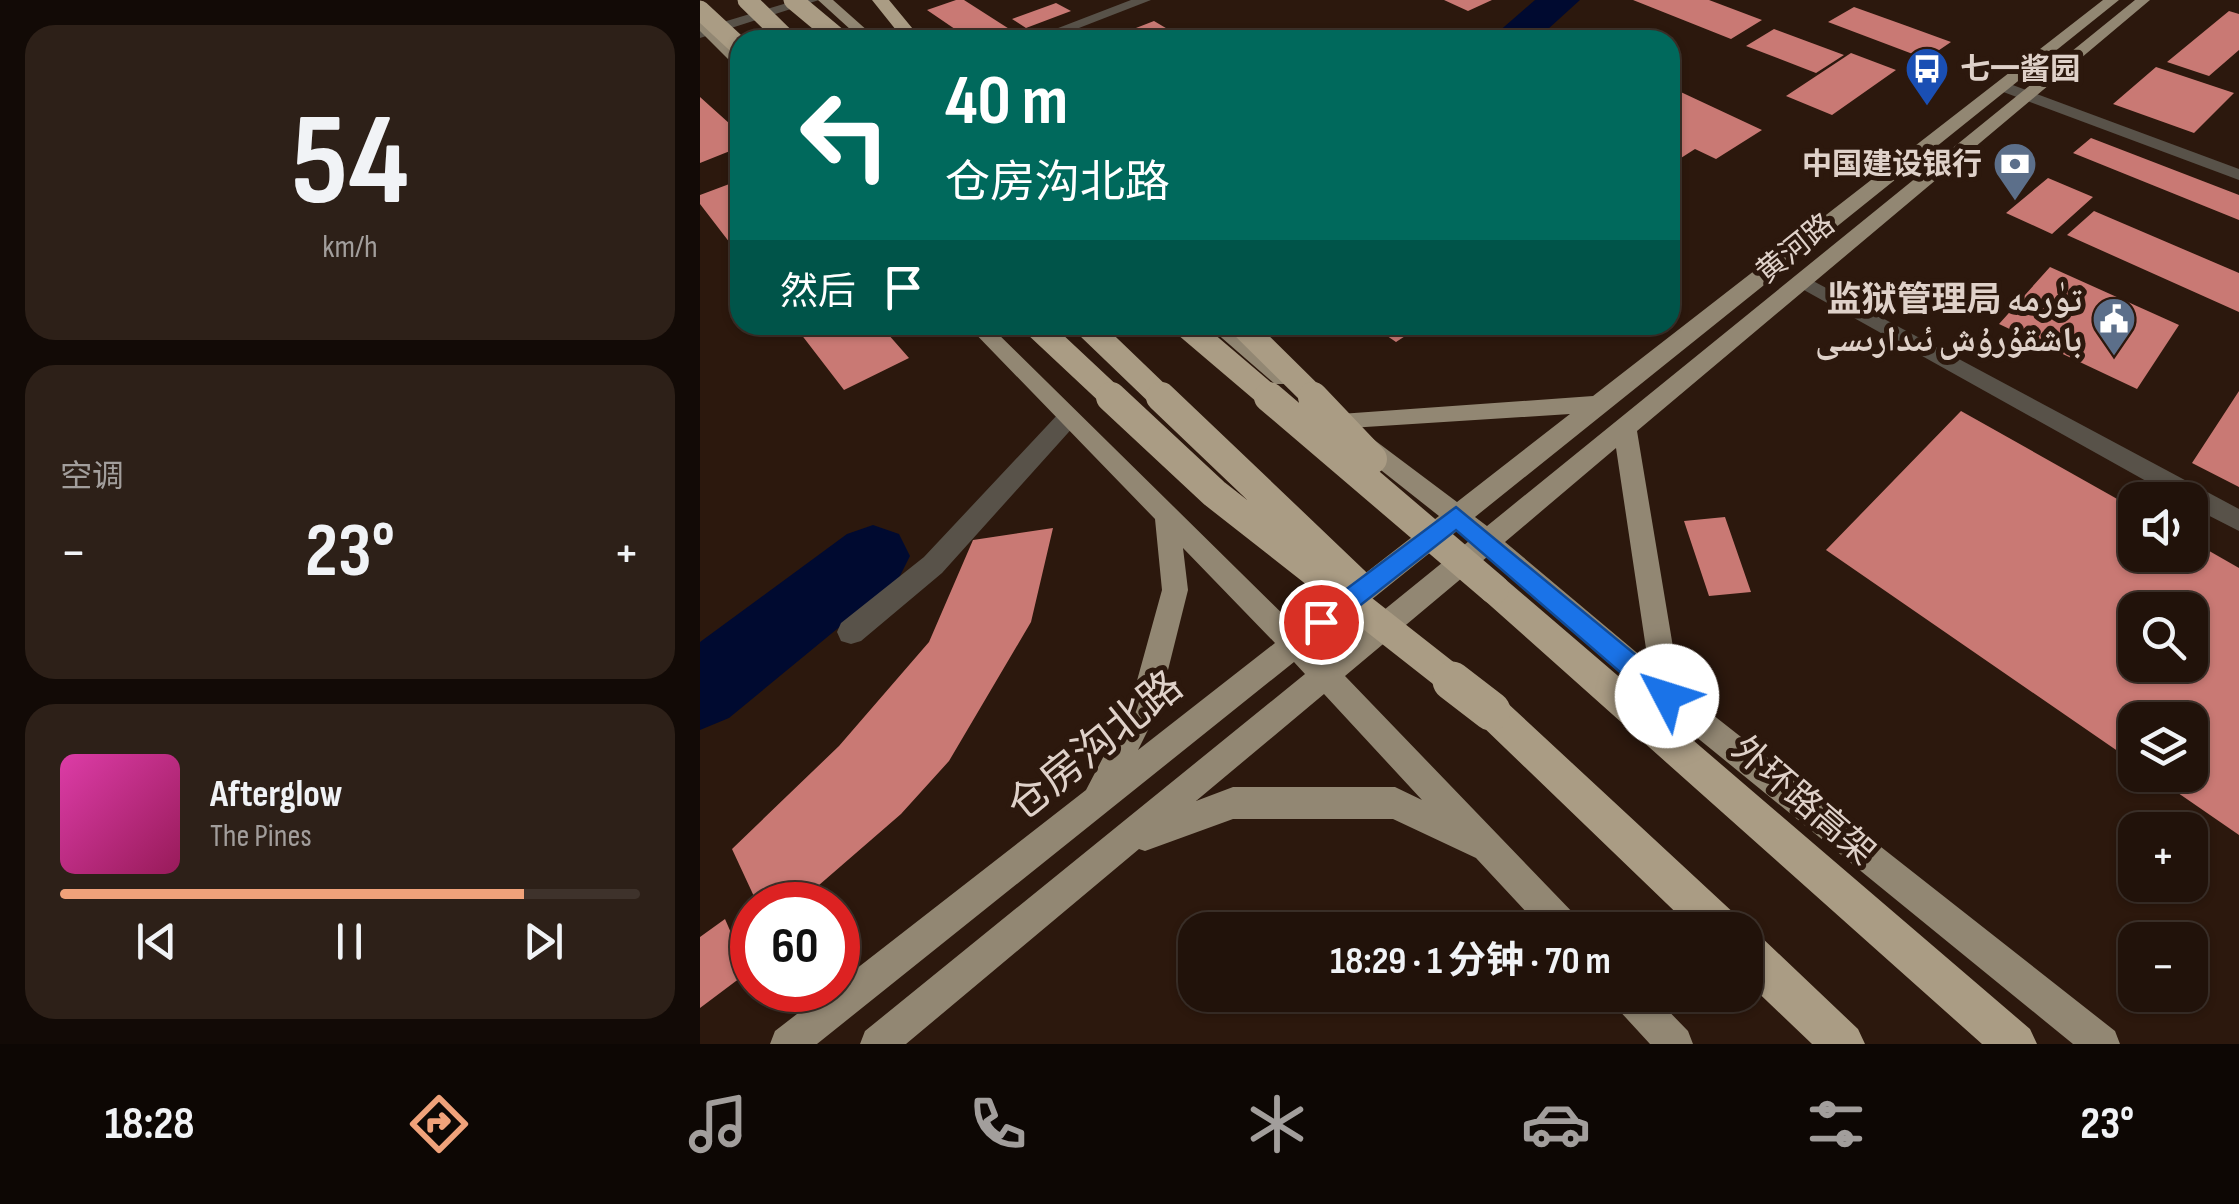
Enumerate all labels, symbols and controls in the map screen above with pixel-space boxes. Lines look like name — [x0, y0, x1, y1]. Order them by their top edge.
bus stop icon: 七一酱园 — [1904, 46, 1950, 107]
place label: 七一酱园 — [1960, 52, 2080, 88]
text: 40 m — [945, 60, 1068, 144]
icon: left — [780, 70, 910, 200]
text: 54 — [291, 85, 409, 241]
bank icon: 中国建设银行 — [1992, 141, 2038, 202]
place label: 中国建设银行 — [1802, 147, 1982, 183]
text: 仓房沟北路 — [945, 156, 1170, 211]
street label: 黄河路 — [1749, 206, 1842, 291]
text: km/h — [322, 228, 378, 267]
icon: arrive — [876, 260, 931, 315]
text: 然后 — [780, 270, 856, 315]
place label: 监狱管理局 تۈرمە باشقۇرۇش ئىدارىسى — [1815, 279, 2083, 362]
public building icon: 监狱管理局 تۈرمە باشقۇرۇش ئىدارىسى — [2091, 296, 2137, 357]
text: 空调 — [60, 458, 124, 497]
map controls — [2118, 482, 2208, 1012]
button: sound — [2118, 482, 2208, 572]
text: 23° — [305, 507, 395, 598]
text: − — [60, 520, 87, 587]
text: + — [613, 520, 640, 587]
pin — [1279, 580, 1364, 665]
button: search — [2118, 592, 2208, 682]
icon: arrive — [1294, 595, 1349, 650]
position arrow — [1615, 644, 1719, 748]
street label: 仓房沟北路 — [998, 661, 1193, 833]
button: layers — [2118, 702, 2208, 792]
street label: 外环路高架 — [1723, 727, 1883, 875]
text: Afterglow — [210, 772, 343, 817]
button: + — [2118, 812, 2208, 902]
text: The Pines — [210, 817, 312, 856]
speed limit sign: 60 — [730, 882, 860, 1012]
icon: previous — [129, 914, 184, 969]
icon: pause — [322, 914, 377, 969]
icon: next — [516, 914, 571, 969]
button: − — [2118, 922, 2208, 1012]
text: 18:29 · 1 分钟 · 70 m — [1330, 939, 1611, 984]
icon: directions — [404, 1089, 474, 1159]
icon: music — [683, 1089, 753, 1159]
icon: phone — [963, 1089, 1033, 1159]
icon: climate — [1242, 1089, 1312, 1159]
icon: car — [1521, 1089, 1591, 1159]
icon: filters — [1801, 1089, 1871, 1159]
text: 18:28 — [105, 1097, 195, 1152]
text: 23° — [2080, 1097, 2134, 1152]

